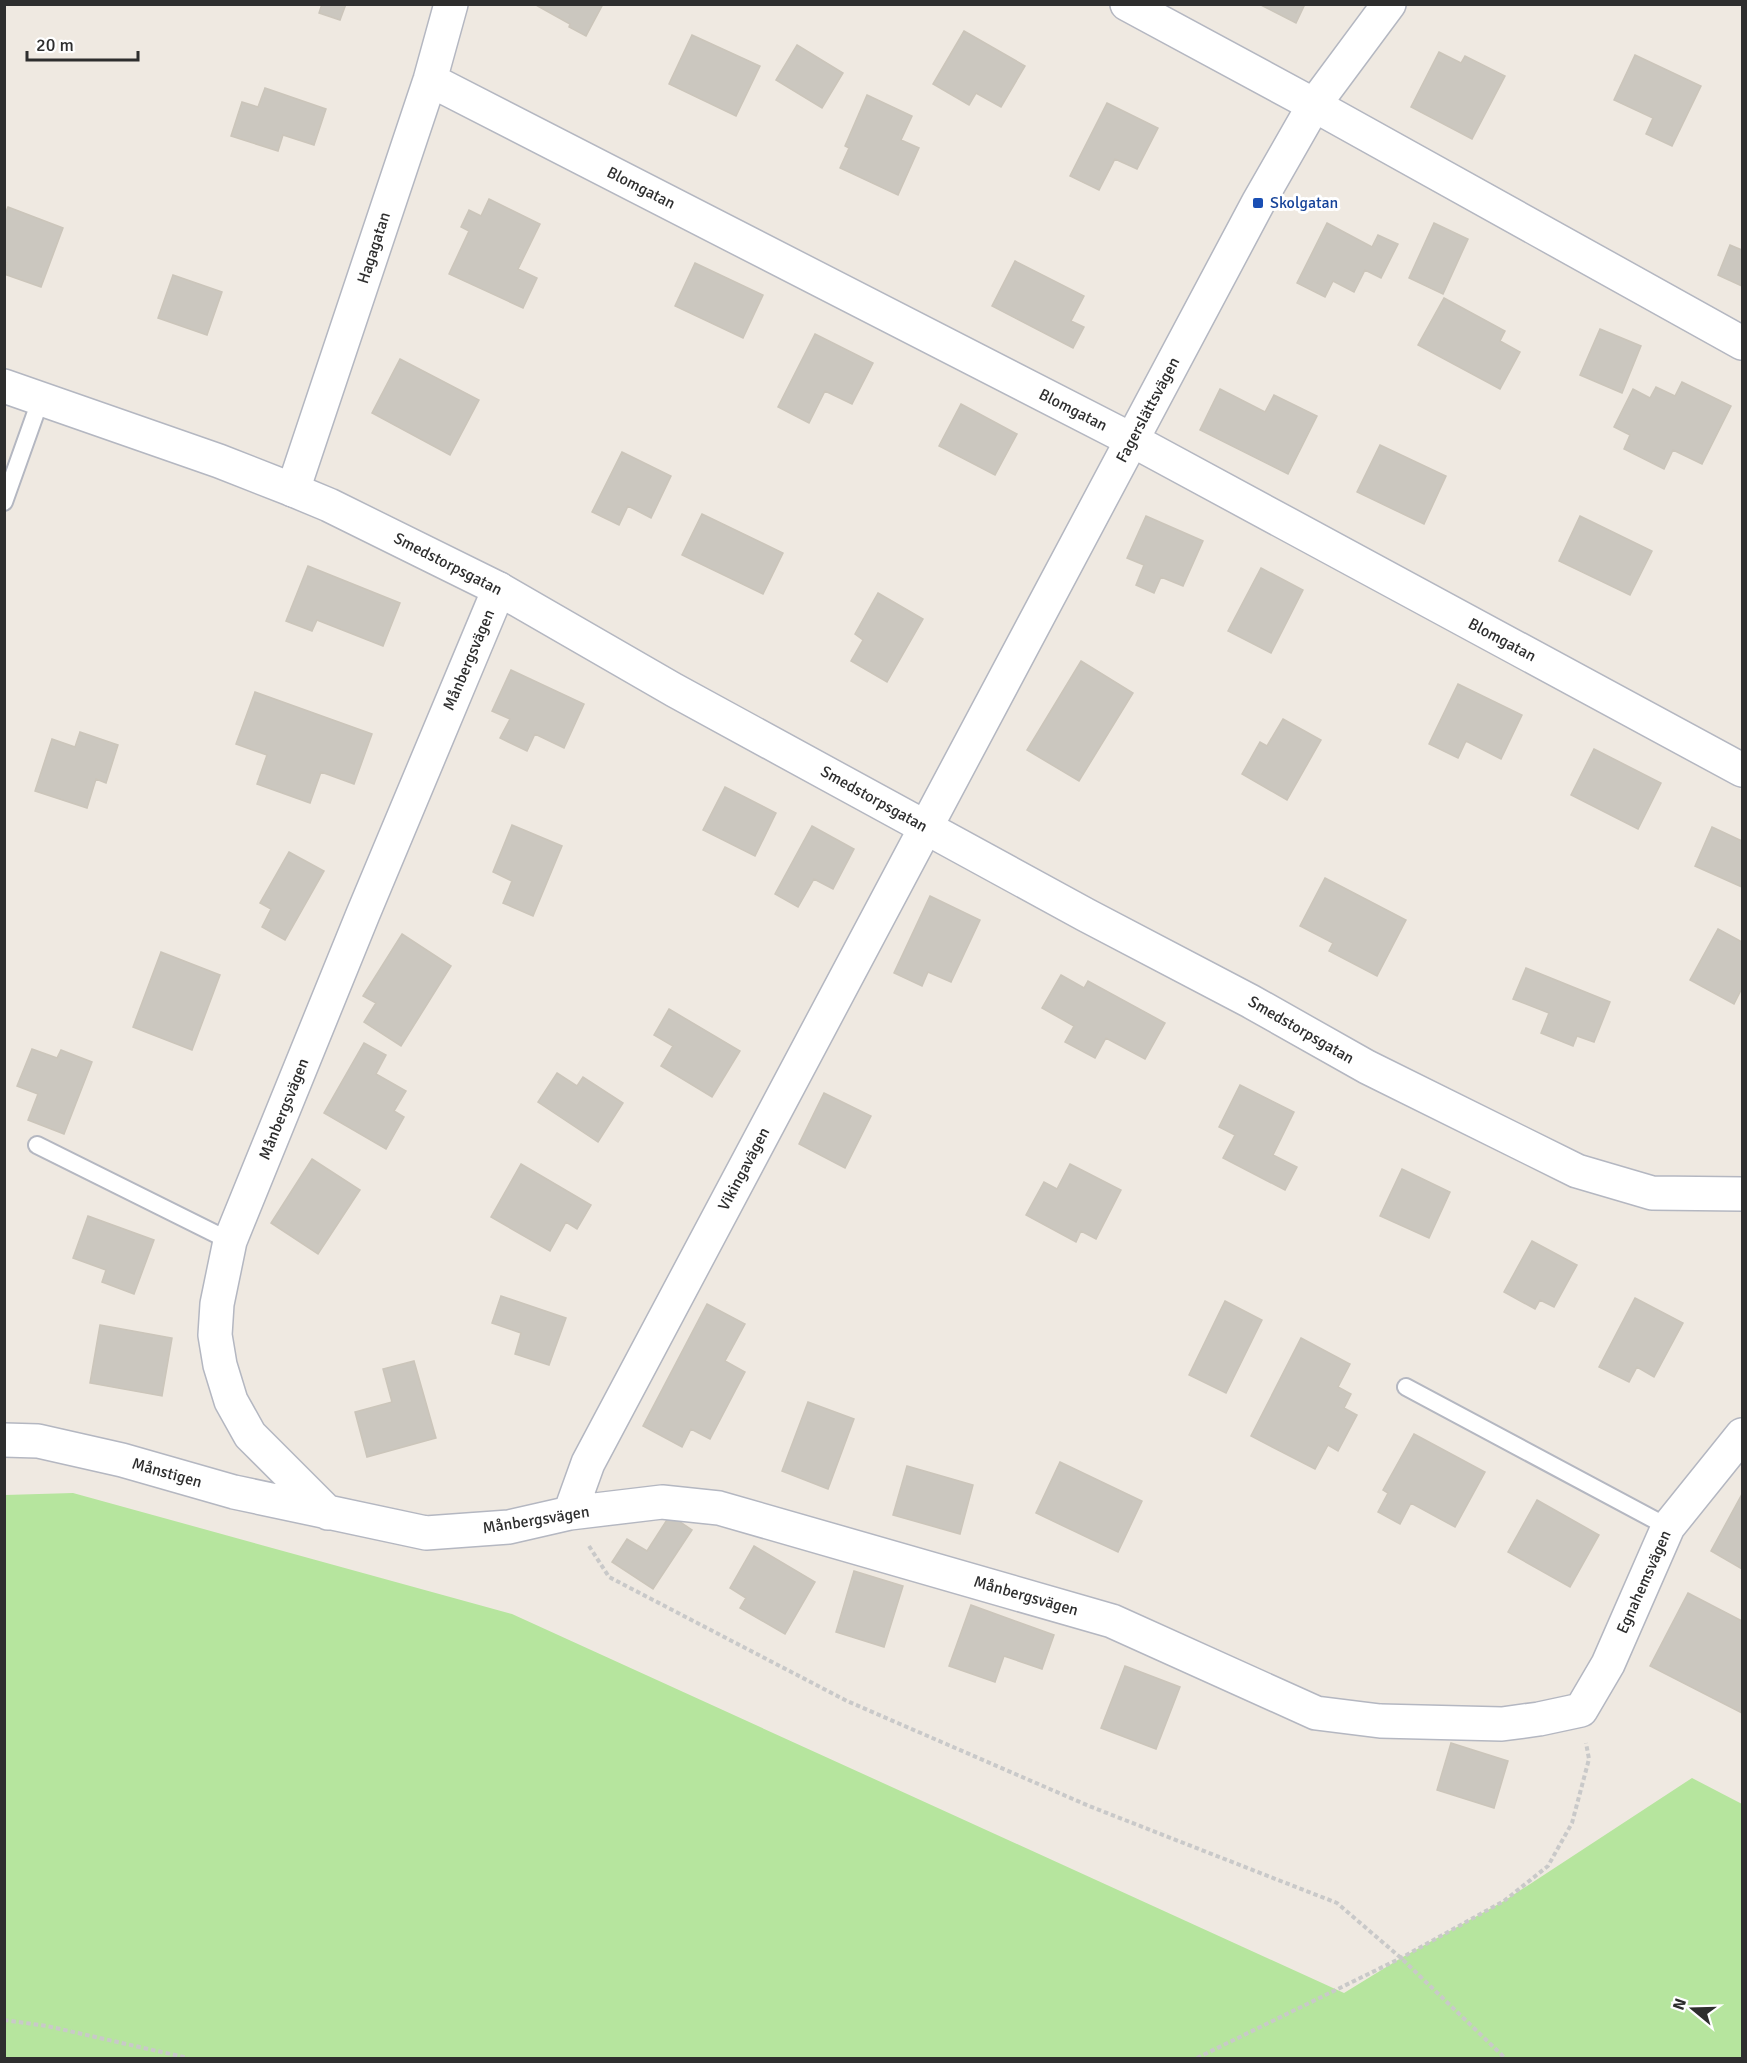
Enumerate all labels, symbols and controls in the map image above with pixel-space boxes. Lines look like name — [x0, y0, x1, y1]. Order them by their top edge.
scale bar — [27, 24, 138, 62]
text: 20 m — [36, 34, 74, 56]
street label: Blomgatan — [603, 162, 679, 214]
place label: Skolgatan — [1270, 193, 1338, 213]
marker: Skolgatan — [1251, 196, 1265, 210]
street label: Hagagatan — [353, 210, 395, 286]
street label: Fagerslättsvägen — [1112, 354, 1184, 466]
street label: Blomgatan — [1035, 384, 1111, 436]
street label: Smedstorpsgatan — [390, 528, 506, 600]
street label: Månbergsvägen — [439, 606, 499, 714]
street label: Blomgatan — [1465, 614, 1539, 666]
street label: Smedstorpsgatan — [817, 761, 931, 837]
street label: Smedstorpsgatan — [1244, 992, 1358, 1068]
street label: Månbergsvägen — [255, 1055, 313, 1163]
street label: Vikingavägen — [714, 1124, 774, 1214]
street label: Månstigen — [130, 1453, 204, 1493]
street label: Månbergsvägen — [481, 1502, 591, 1538]
street label: Egnahemsvägen — [1612, 1527, 1676, 1637]
street label: Månbergsvägen — [971, 1572, 1081, 1620]
north arrow — [1663, 1979, 1723, 2039]
text: N — [1668, 1996, 1691, 2013]

